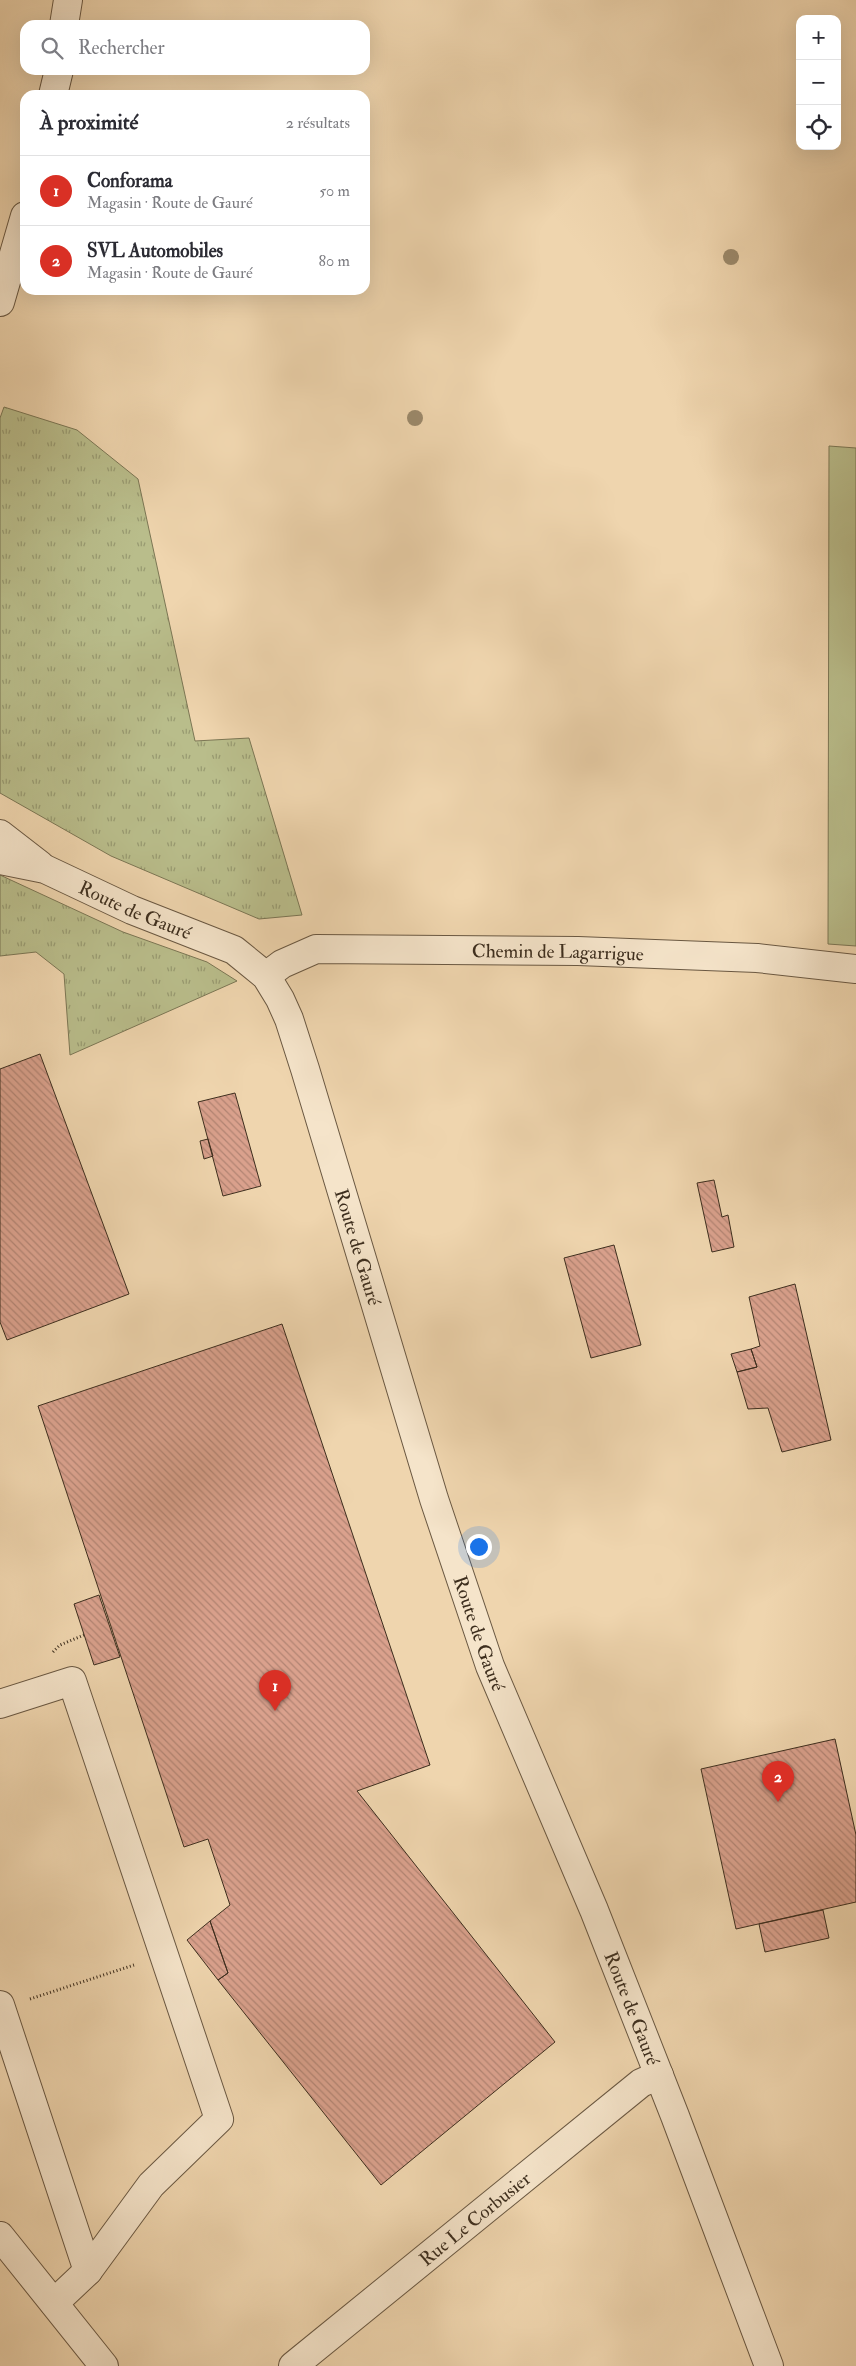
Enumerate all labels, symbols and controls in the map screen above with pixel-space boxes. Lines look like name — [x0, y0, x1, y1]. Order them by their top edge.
map controls — [796, 15, 841, 150]
button: + — [796, 15, 841, 60]
search box — [20, 20, 370, 75]
icon: search — [38, 34, 66, 62]
text: Rechercher — [78, 36, 165, 60]
button: − — [796, 60, 841, 105]
button: locate — [796, 105, 841, 150]
text: À proximité — [40, 109, 138, 136]
text: 2 résultats — [286, 113, 350, 133]
text: Conforama — [87, 169, 173, 193]
text: 1 — [53, 181, 59, 201]
text: 50 m — [319, 181, 350, 201]
text: Magasin · Route de Gauré — [87, 193, 253, 213]
text: SVL Automobiles — [87, 239, 223, 263]
text: 2 — [52, 251, 60, 271]
text: 80 m — [319, 251, 350, 271]
text: Magasin · Route de Gauré — [87, 263, 253, 283]
street label: Route de Gauré — [75, 876, 195, 945]
street label: Chemin de Lagarrigue — [472, 939, 644, 967]
street label: Route de Gauré — [329, 1186, 386, 1308]
your location — [466, 1534, 492, 1560]
street label: Route de Gauré — [448, 1573, 510, 1695]
pin: 1 — [259, 1670, 291, 1711]
pin: 2 — [762, 1761, 794, 1802]
street label: Route de Gauré — [598, 1948, 665, 2069]
street label: Rue Le Corbusier — [415, 2167, 536, 2272]

